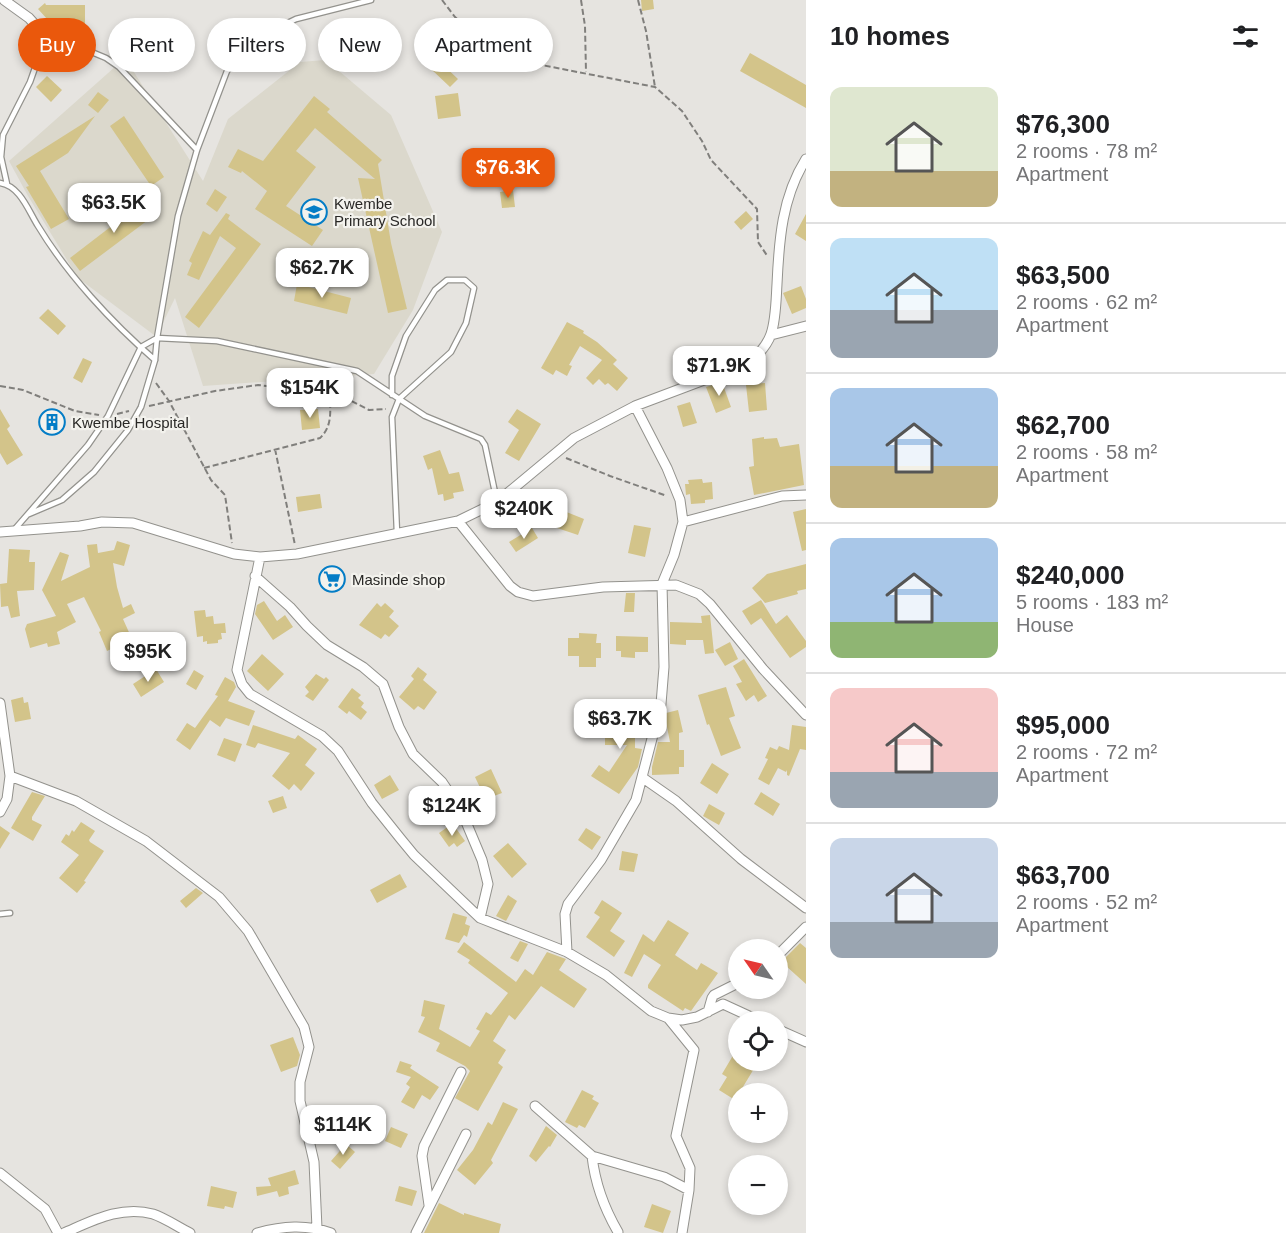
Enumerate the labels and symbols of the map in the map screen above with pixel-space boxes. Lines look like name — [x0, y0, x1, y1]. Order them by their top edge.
pin: $76.3K — [459, 148, 557, 199]
pin: $63.5K — [65, 183, 163, 234]
place label: Kwembe Primary School — [334, 195, 436, 229]
school or university icon: Kwembe Primary School — [299, 197, 329, 227]
pin: $62.7K — [273, 248, 371, 299]
pin: $71.9K — [670, 346, 768, 397]
pin: $154K — [268, 368, 352, 419]
building icon: Kwembe Hospital — [37, 407, 67, 437]
place label: Kwembe Hospital — [72, 414, 189, 431]
pin: $240K — [482, 489, 566, 540]
supermarket icon: Masinde shop — [317, 564, 347, 594]
place label: Masinde shop — [352, 571, 445, 588]
pin: $95K — [112, 632, 184, 683]
pin: $63.7K — [571, 699, 669, 750]
pin: $124K — [410, 786, 494, 837]
north arrow — [728, 939, 788, 999]
pin: $114K — [301, 1105, 385, 1156]

